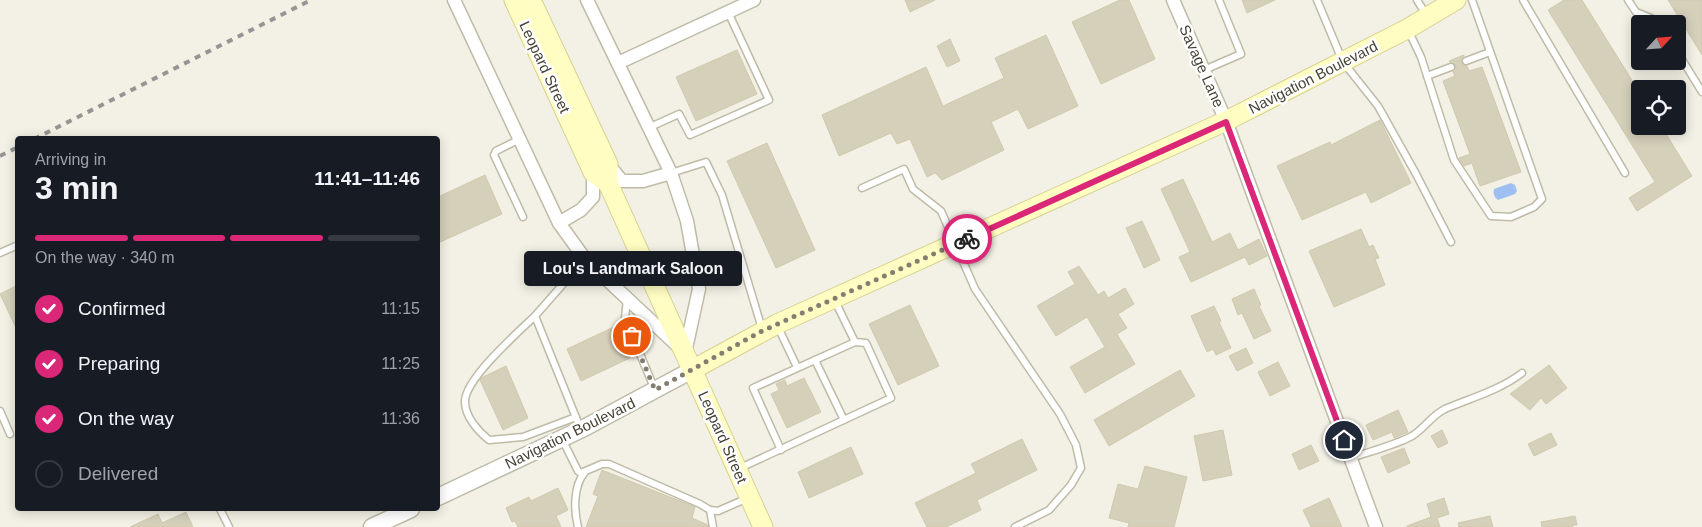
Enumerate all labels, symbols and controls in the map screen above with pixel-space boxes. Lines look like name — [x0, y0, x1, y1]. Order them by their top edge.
north arrow — [1631, 15, 1686, 70]
map controls — [1631, 15, 1686, 135]
street label: Leopard Street — [516, 18, 574, 116]
street label: Savage Lane — [1176, 22, 1228, 110]
street label: Navigation Boulevard — [1246, 37, 1380, 117]
button: locate — [1631, 80, 1686, 135]
text: Arriving in — [35, 151, 106, 168]
text: 11:41–11:46 — [314, 168, 420, 189]
text: 3 min — [35, 170, 119, 206]
courier — [942, 214, 992, 264]
icon: bike — [953, 225, 981, 253]
text: On the way · 340 m — [35, 249, 175, 266]
callout: Lou's Landmark Saloon — [523, 251, 741, 286]
text: Lou's Landmark Saloon — [543, 260, 723, 277]
icon: check — [35, 295, 63, 323]
text: Confirmed — [78, 298, 166, 319]
text: 11:15 — [381, 300, 420, 317]
pin — [611, 315, 653, 357]
icon: bag — [618, 322, 646, 350]
icon: check — [35, 350, 63, 378]
text: Preparing — [78, 353, 160, 374]
text: 11:25 — [381, 355, 420, 372]
street label: Leopard Street — [695, 388, 751, 487]
street label: Navigation Boulevard — [502, 394, 638, 472]
icon: check — [35, 405, 63, 433]
text: On the way — [78, 408, 174, 429]
text: 11:36 — [381, 410, 420, 427]
pin — [1323, 419, 1365, 461]
icon: home — [1330, 426, 1358, 454]
text: Delivered — [78, 463, 158, 484]

